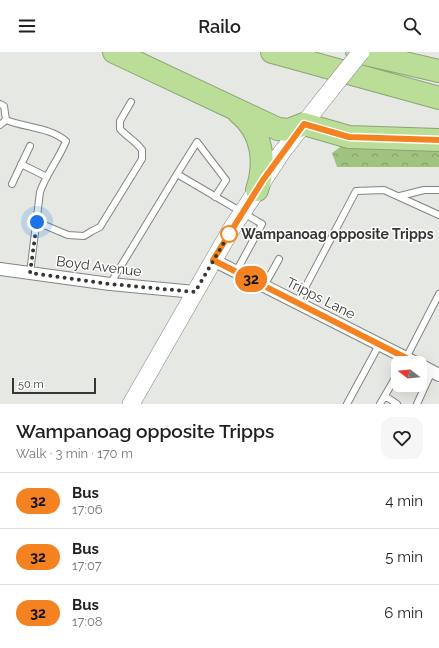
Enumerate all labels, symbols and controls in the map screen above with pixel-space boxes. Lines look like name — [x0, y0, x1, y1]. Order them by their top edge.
icon: menu — [16, 15, 38, 37]
icon: search — [401, 15, 423, 37]
text: Railo — [198, 16, 241, 37]
your location — [27, 212, 47, 232]
marker: Wampanoag opposite Tripps — [220, 225, 238, 243]
place label: Wampanoag opposite Tripps — [241, 226, 434, 242]
street label: Boyd Avenue — [55, 253, 143, 279]
line badge: 32 — [233, 266, 269, 292]
text: 32 — [243, 271, 259, 287]
street label: Tripps Lane — [284, 274, 358, 322]
north arrow — [391, 356, 427, 392]
map controls — [391, 356, 427, 392]
scale bar — [12, 376, 96, 395]
text: 50 m — [18, 378, 44, 391]
button: heart — [381, 417, 423, 459]
text: Wampanoag opposite Tripps — [16, 420, 274, 442]
text: Walk · 3 min · 170 m — [16, 446, 133, 461]
text: Bus — [72, 484, 99, 502]
text: 4 min — [385, 492, 423, 510]
text: 32 — [30, 493, 46, 509]
text: 17:06 — [72, 502, 103, 517]
text: Bus — [72, 540, 99, 558]
text: 5 min — [385, 548, 423, 566]
text: 32 — [30, 549, 46, 565]
text: 17:07 — [72, 558, 102, 573]
text: Bus — [72, 596, 99, 614]
text: 6 min — [384, 604, 423, 622]
text: 32 — [30, 605, 46, 621]
text: 17:08 — [72, 614, 103, 629]

